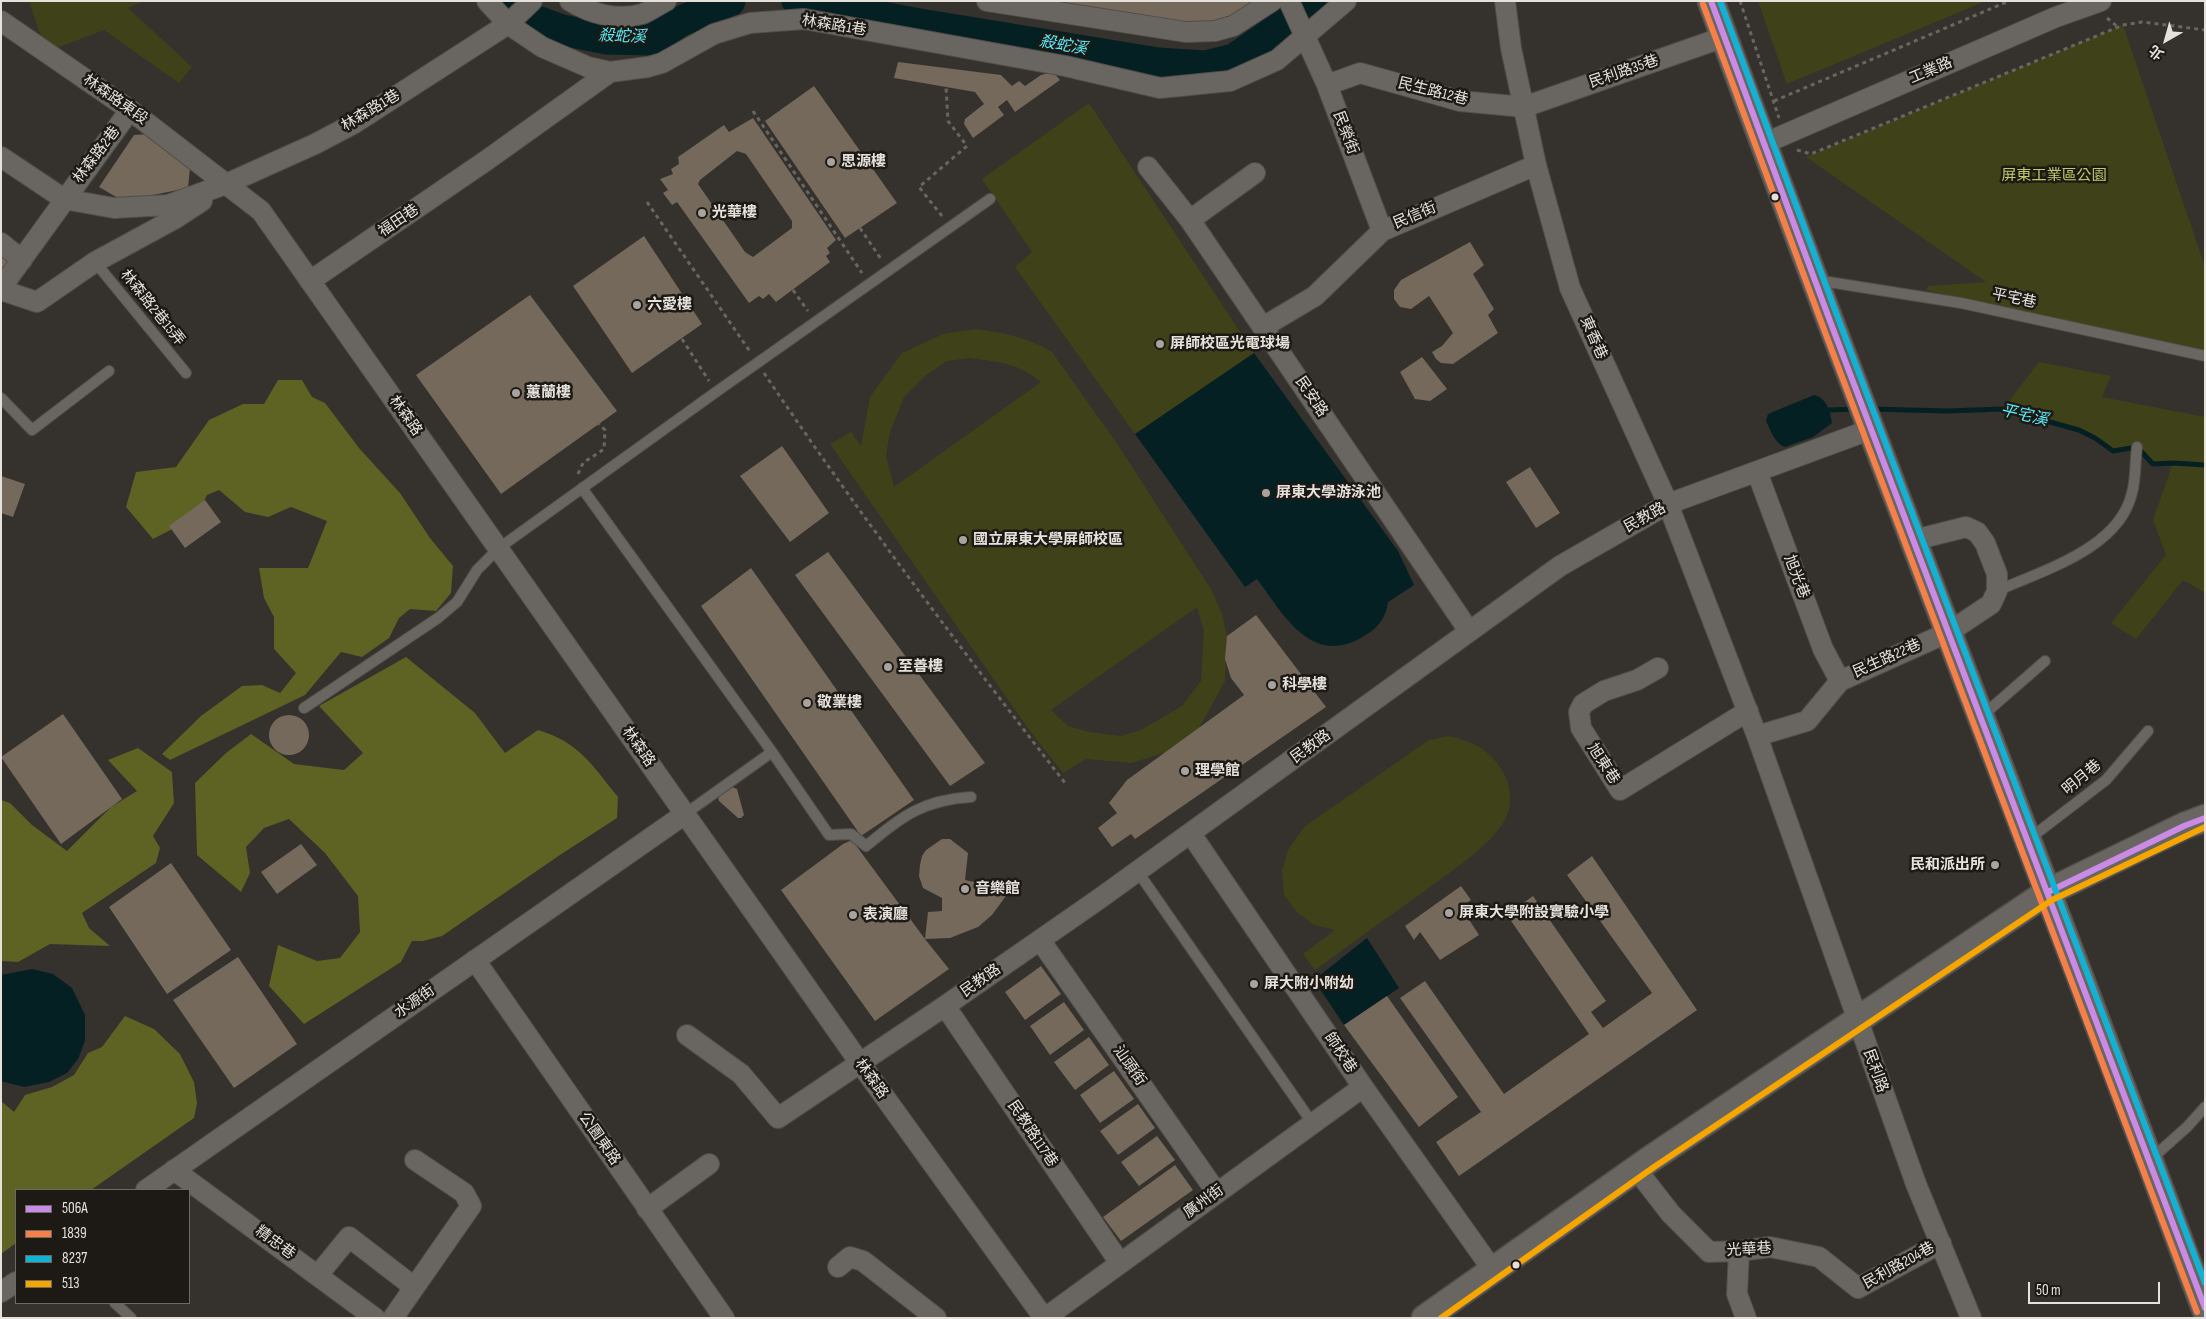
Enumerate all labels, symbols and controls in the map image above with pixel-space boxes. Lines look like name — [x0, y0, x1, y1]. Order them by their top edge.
street label: 林森路1巷 — [800, 12, 868, 40]
north arrow — [2141, 15, 2191, 65]
water label: 殺蛇溪 — [598, 27, 646, 47]
water label: 殺蛇溪 — [1038, 32, 1088, 60]
text: 北 — [2146, 41, 2167, 63]
street label: 民利路35巷 — [1587, 52, 1661, 92]
street label: 工業路 — [1907, 54, 1955, 88]
street label: 林森路東段 — [79, 71, 151, 129]
street label: 民生路12巷 — [1396, 75, 1470, 109]
street label: 林森路1巷 — [338, 86, 404, 136]
street label: 民榮街 — [1329, 109, 1361, 157]
street label: 林森路2巷 — [70, 123, 124, 187]
place label: 思源樓 — [841, 153, 886, 171]
marker: 思源樓 — [825, 156, 837, 168]
park label: 屏東工業區公園 — [2002, 167, 2106, 185]
unlabelled marker — [1770, 192, 1780, 202]
street label: 民信街 — [1391, 199, 1439, 233]
street label: 福田巷 — [375, 201, 423, 241]
place label: 光華樓 — [712, 204, 757, 222]
marker: 光華樓 — [696, 207, 708, 219]
street label: 林森路2巷15弄 — [116, 266, 188, 350]
street label: 平宅巷 — [1990, 286, 2038, 312]
place label: 六愛樓 — [647, 296, 692, 314]
marker: 六愛樓 — [631, 299, 643, 311]
street label: 東香巷 — [1576, 314, 1610, 362]
place label: 屏師校區光電球場 — [1170, 335, 1290, 353]
marker: 屏師校區光電球場 — [1154, 338, 1166, 350]
street label: 民安路 — [1291, 373, 1331, 421]
place label: 蕙蘭樓 — [526, 384, 571, 402]
marker: 蕙蘭樓 — [510, 387, 522, 399]
street label: 林森路 — [385, 392, 425, 440]
water label: 平宅溪 — [1998, 401, 2050, 431]
place label: 屏東大學游泳池 — [1276, 484, 1381, 502]
marker: 屏東大學游泳池 — [1260, 487, 1272, 499]
street label: 民教路 — [1621, 499, 1669, 537]
place label: 國立屏東大學屏師校區 — [973, 531, 1123, 549]
marker: 國立屏東大學屏師校區 — [957, 534, 969, 546]
street label: 旭光巷 — [1780, 553, 1812, 601]
street label: 民生路22巷 — [1850, 636, 1924, 682]
place label: 至善樓 — [898, 658, 943, 676]
marker: 至善樓 — [882, 661, 894, 673]
place label: 科學樓 — [1282, 676, 1327, 694]
marker: 科學樓 — [1266, 679, 1278, 691]
place label: 敬業樓 — [817, 694, 862, 712]
marker: 敬業樓 — [801, 697, 813, 709]
street label: 林森路 — [618, 723, 658, 771]
street label: 民教路 — [1288, 726, 1334, 768]
street label: 旭東巷 — [1583, 740, 1623, 788]
street label: 明月巷 — [2059, 757, 2105, 799]
place label: 理學館 — [1195, 762, 1240, 780]
marker: 理學館 — [1179, 765, 1191, 777]
place label: 民和派出所 — [1910, 856, 1985, 874]
marker: 民和派出所 — [1989, 859, 2001, 871]
place label: 音樂館 — [975, 880, 1020, 898]
marker: 音樂館 — [959, 883, 971, 895]
place label: 屏東大學附設實驗小學 — [1459, 904, 1609, 922]
place label: 表演廳 — [863, 906, 908, 924]
marker: 屏東大學附設實驗小學 — [1443, 907, 1455, 919]
marker: 表演廳 — [847, 909, 859, 921]
street label: 民教路 — [957, 961, 1005, 1001]
place label: 屏大附小附幼 — [1264, 975, 1354, 993]
marker: 屏大附小附幼 — [1248, 978, 1260, 990]
street label: 水源街 — [391, 982, 439, 1022]
street label: 師校巷 — [1320, 1029, 1360, 1077]
street label: 汕頭街 — [1109, 1042, 1149, 1090]
street label: 民利路 — [1859, 1047, 1891, 1095]
street label: 林森路 — [850, 1056, 892, 1102]
street label: 民教路117巷 — [1003, 1097, 1061, 1171]
street label: 公園東路 — [574, 1109, 624, 1169]
street label: 廣州街 — [1181, 1181, 1227, 1223]
legend — [15, 1189, 190, 1304]
text: 506A — [62, 1199, 88, 1218]
street label: 精忠巷 — [252, 1222, 298, 1264]
text: 1839 — [62, 1224, 87, 1243]
street label: 民利路204巷 — [1860, 1239, 1938, 1293]
street label: 光華巷 — [1726, 1240, 1772, 1260]
text: 8237 — [62, 1249, 87, 1268]
unlabelled marker — [1511, 1260, 1521, 1270]
scale bar — [2031, 1272, 2164, 1304]
text: 513 — [62, 1274, 80, 1293]
text: 50 m — [2036, 1281, 2061, 1300]

